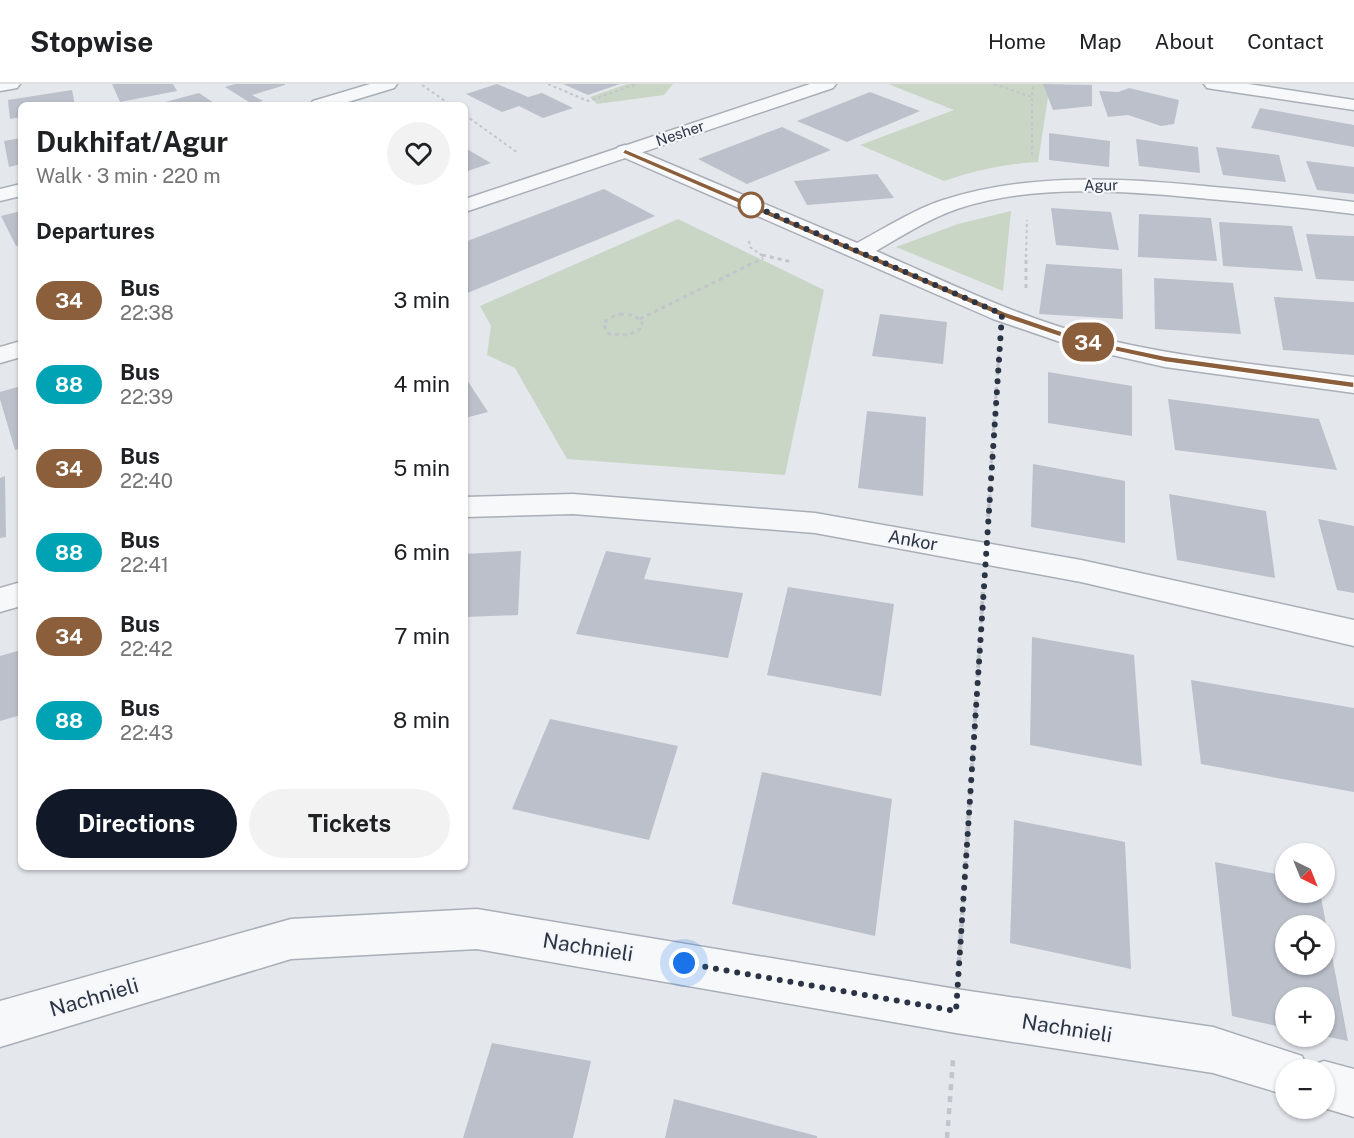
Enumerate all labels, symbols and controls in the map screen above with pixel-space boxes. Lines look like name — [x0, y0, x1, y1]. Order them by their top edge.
text: Stopwise — [30, 25, 153, 58]
text: Home — [988, 29, 1046, 54]
text: Map — [1079, 29, 1122, 54]
text: About — [1155, 29, 1214, 54]
text: Contact — [1247, 29, 1324, 54]
street label: Nesher — [653, 117, 707, 149]
button: heart — [387, 122, 450, 185]
text: Dukhifat/Agur — [36, 125, 228, 158]
text: Walk · 3 min · 220 m — [36, 164, 220, 188]
street label: Agur — [1084, 176, 1118, 194]
unlabelled marker — [738, 192, 764, 218]
text: Departures — [36, 218, 155, 244]
text: Bus — [120, 275, 160, 301]
text: 3 min — [393, 287, 450, 313]
text: 34 — [55, 288, 83, 313]
text: 22:38 — [120, 301, 174, 325]
line badge: 34 — [1061, 322, 1115, 362]
text: 34 — [1074, 330, 1102, 355]
text: Bus — [120, 359, 160, 385]
text: 4 min — [394, 371, 450, 397]
text: 88 — [55, 372, 83, 397]
text: 22:39 — [120, 385, 173, 409]
text: Bus — [120, 443, 160, 469]
text: 5 min — [393, 455, 450, 481]
text: 34 — [55, 456, 83, 481]
text: 22:40 — [120, 469, 173, 493]
street label: Ankor — [887, 525, 939, 555]
text: Bus — [120, 527, 160, 553]
text: 6 min — [394, 539, 450, 565]
text: 88 — [55, 540, 83, 565]
text: 22:41 — [120, 553, 169, 577]
text: Bus — [120, 611, 160, 637]
text: 7 min — [394, 623, 450, 649]
text: 34 — [55, 624, 83, 649]
text: 22:42 — [120, 637, 173, 661]
text: Bus — [120, 695, 160, 721]
text: 8 min — [393, 707, 450, 733]
text: 88 — [55, 708, 83, 733]
text: 22:43 — [120, 721, 173, 745]
button: Directions — [36, 789, 237, 858]
button: Tickets — [249, 789, 450, 858]
north arrow — [1275, 843, 1335, 903]
map controls — [1275, 843, 1335, 1119]
button: locate — [1275, 915, 1335, 975]
street label: Nachnieli — [541, 928, 635, 966]
your location — [669, 948, 699, 978]
street label: Nachnieli — [47, 972, 141, 1022]
button: + — [1275, 987, 1335, 1047]
street label: Nachnieli — [1020, 1009, 1114, 1047]
button: − — [1275, 1059, 1335, 1119]

